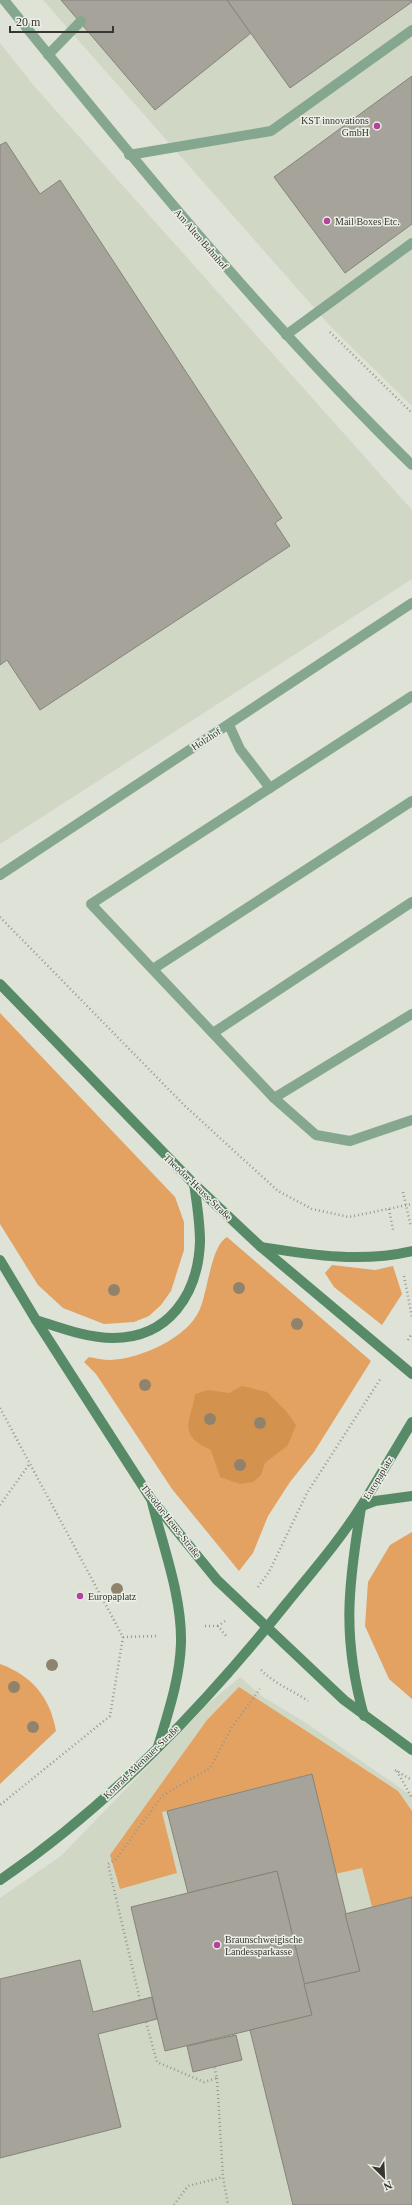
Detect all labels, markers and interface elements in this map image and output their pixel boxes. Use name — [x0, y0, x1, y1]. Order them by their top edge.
scale bar — [10, 8, 113, 34]
text: 20 m — [16, 15, 41, 29]
place label: KST innovations GmbH — [301, 115, 369, 138]
marker: KST innovations GmbH — [372, 121, 382, 131]
street label: Am Alten Bahnhof — [172, 207, 231, 272]
marker: Mail Boxes Etc. — [322, 216, 332, 226]
place label: Mail Boxes Etc. — [335, 216, 400, 227]
street label: Holzhof — [189, 725, 223, 753]
street label: Theodor-Heuss-Straße — [162, 1152, 235, 1223]
street label: Europaplatz — [361, 1454, 395, 1502]
street label: Theodor-Heuss-Straße — [139, 1482, 203, 1560]
marker: Europaplatz — [75, 1591, 85, 1601]
place label: Europaplatz — [88, 1591, 137, 1602]
street label: Konrad-Adenauer-Straße — [101, 1723, 181, 1801]
place label: Braunschweigische Landessparkasse — [225, 1934, 303, 1957]
marker: Braunschweigische Landessparkasse — [212, 1940, 222, 1950]
north arrow — [364, 2157, 404, 2197]
text: N — [382, 2179, 394, 2193]

